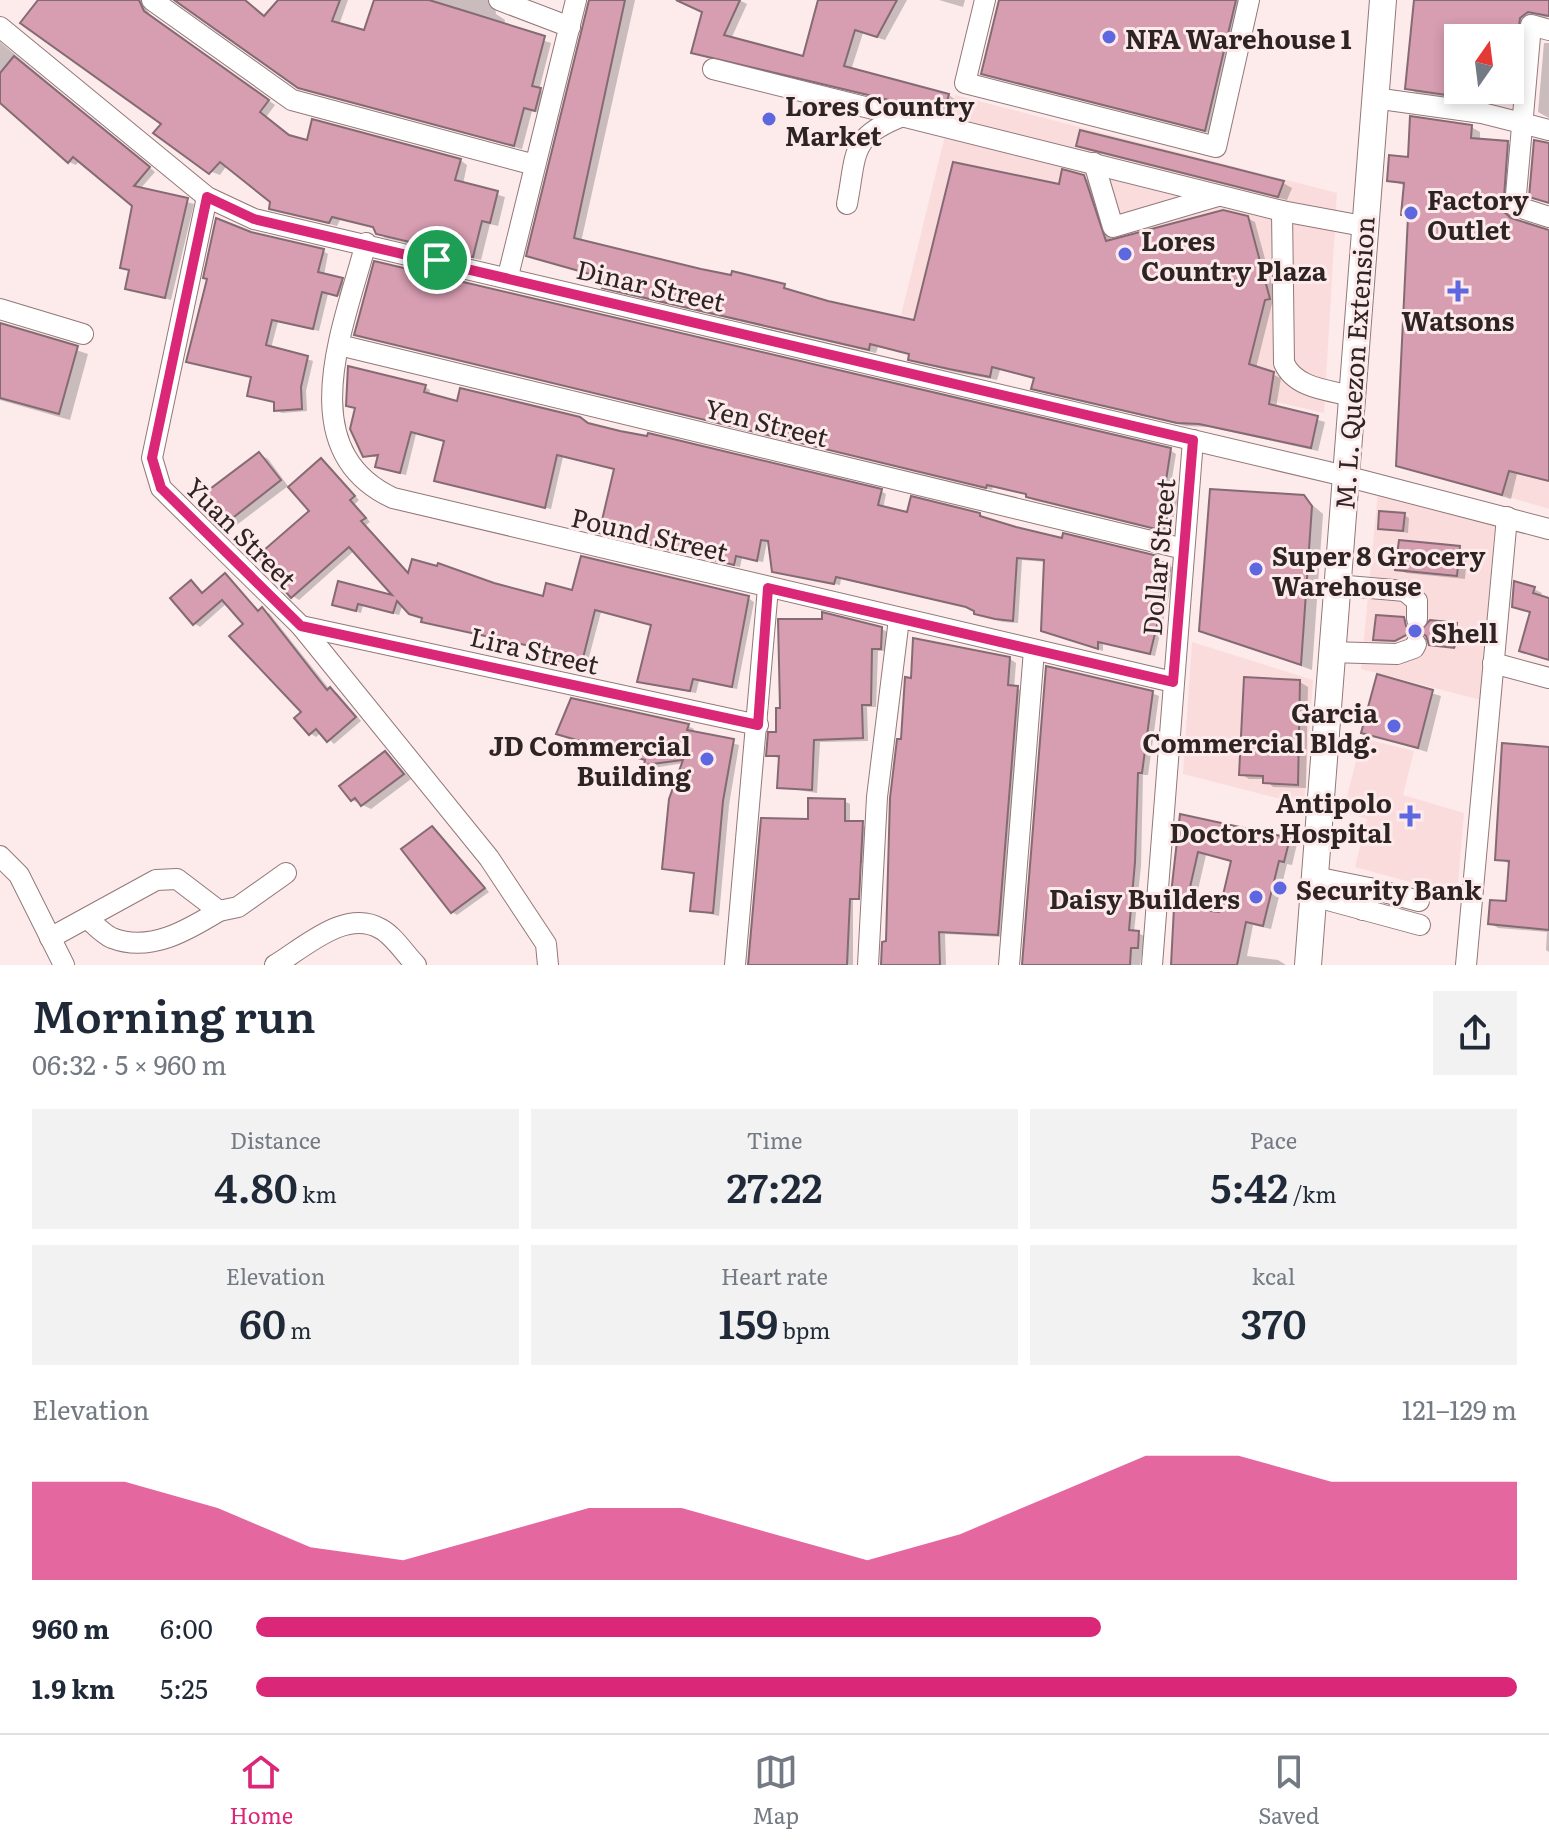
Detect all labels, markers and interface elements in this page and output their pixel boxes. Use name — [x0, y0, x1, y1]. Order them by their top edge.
place label: NFA Warehouse 1 — [1125, 18, 1352, 57]
north arrow — [1444, 24, 1524, 104]
map controls — [1444, 24, 1524, 104]
marker: NFA Warehouse 1 — [1100, 28, 1118, 46]
place label: Lores Country Market — [785, 85, 975, 154]
marker: Lores Country Market — [760, 110, 778, 128]
place label: Factory Outlet — [1427, 179, 1529, 248]
marker: Factory Outlet — [1402, 204, 1420, 222]
street label: M. L. Quezon Extension — [1323, 215, 1383, 511]
place label: Lores Country Plaza — [1141, 220, 1327, 289]
pin — [403, 226, 471, 294]
icon: arrive — [415, 238, 459, 282]
marker: Lores Country Plaza — [1116, 245, 1134, 263]
street label: Dinar Street — [573, 248, 730, 320]
marker: Watsons — [1449, 282, 1467, 300]
place label: Watsons — [1402, 300, 1514, 339]
street label: Yen Street — [701, 387, 833, 455]
street label: Yuan Street — [177, 467, 307, 597]
street label: Dollar Street — [1131, 476, 1183, 637]
street label: Pound Street — [568, 496, 733, 570]
place label: Super 8 Grocery Warehouse — [1272, 535, 1485, 604]
marker: Super 8 Grocery Warehouse — [1247, 560, 1265, 578]
place label: Shell — [1431, 612, 1498, 651]
street label: Lira Street — [467, 615, 604, 683]
marker: Shell — [1406, 622, 1424, 640]
place label: Garcia Commercial Bldg. — [1142, 692, 1378, 761]
marker: Garcia Commercial Bldg. — [1385, 717, 1403, 735]
place label: JD Commercial Building — [489, 725, 691, 794]
marker: JD Commercial Building — [698, 750, 716, 768]
place label: Antipolo Doctors Hospital — [1170, 782, 1392, 851]
marker: Antipolo Doctors Hospital — [1399, 805, 1421, 827]
place label: Security Bank — [1296, 869, 1482, 908]
place label: Daisy Builders — [1049, 878, 1240, 917]
marker: Security Bank — [1271, 879, 1289, 897]
marker: Daisy Builders — [1247, 888, 1265, 906]
text: Morning run — [32, 981, 316, 1047]
button: share — [1433, 991, 1517, 1075]
text: 06:32 · 5 × 960 m — [32, 1044, 227, 1083]
text: Distance — [230, 1123, 321, 1156]
text: Time — [747, 1123, 802, 1156]
text: Pace — [1250, 1123, 1297, 1156]
text: 4.80 — [214, 1156, 298, 1215]
text: 27:22 — [727, 1156, 822, 1215]
text: 5:42 — [1210, 1156, 1288, 1215]
text: km — [298, 1177, 337, 1210]
text: /km — [1288, 1177, 1337, 1210]
text: Elevation — [226, 1259, 325, 1292]
text: Heart rate — [721, 1259, 828, 1292]
text: kcal — [1252, 1259, 1295, 1292]
text: 60 — [239, 1292, 286, 1351]
text: 159 — [719, 1292, 778, 1351]
text: 370 — [1240, 1292, 1307, 1351]
text: m — [286, 1313, 312, 1346]
text: bpm — [778, 1313, 830, 1346]
text: Elevation — [32, 1389, 150, 1428]
text: 121–129 m — [1402, 1389, 1517, 1428]
text: 960 m — [32, 1608, 109, 1647]
text: 6:00 — [160, 1608, 213, 1647]
text: 1.9 km — [32, 1668, 115, 1707]
text: 5:25 — [160, 1668, 208, 1707]
tab: Home — [230, 1750, 293, 1831]
tab: Map — [752, 1750, 799, 1831]
tab: Saved — [1258, 1750, 1319, 1831]

